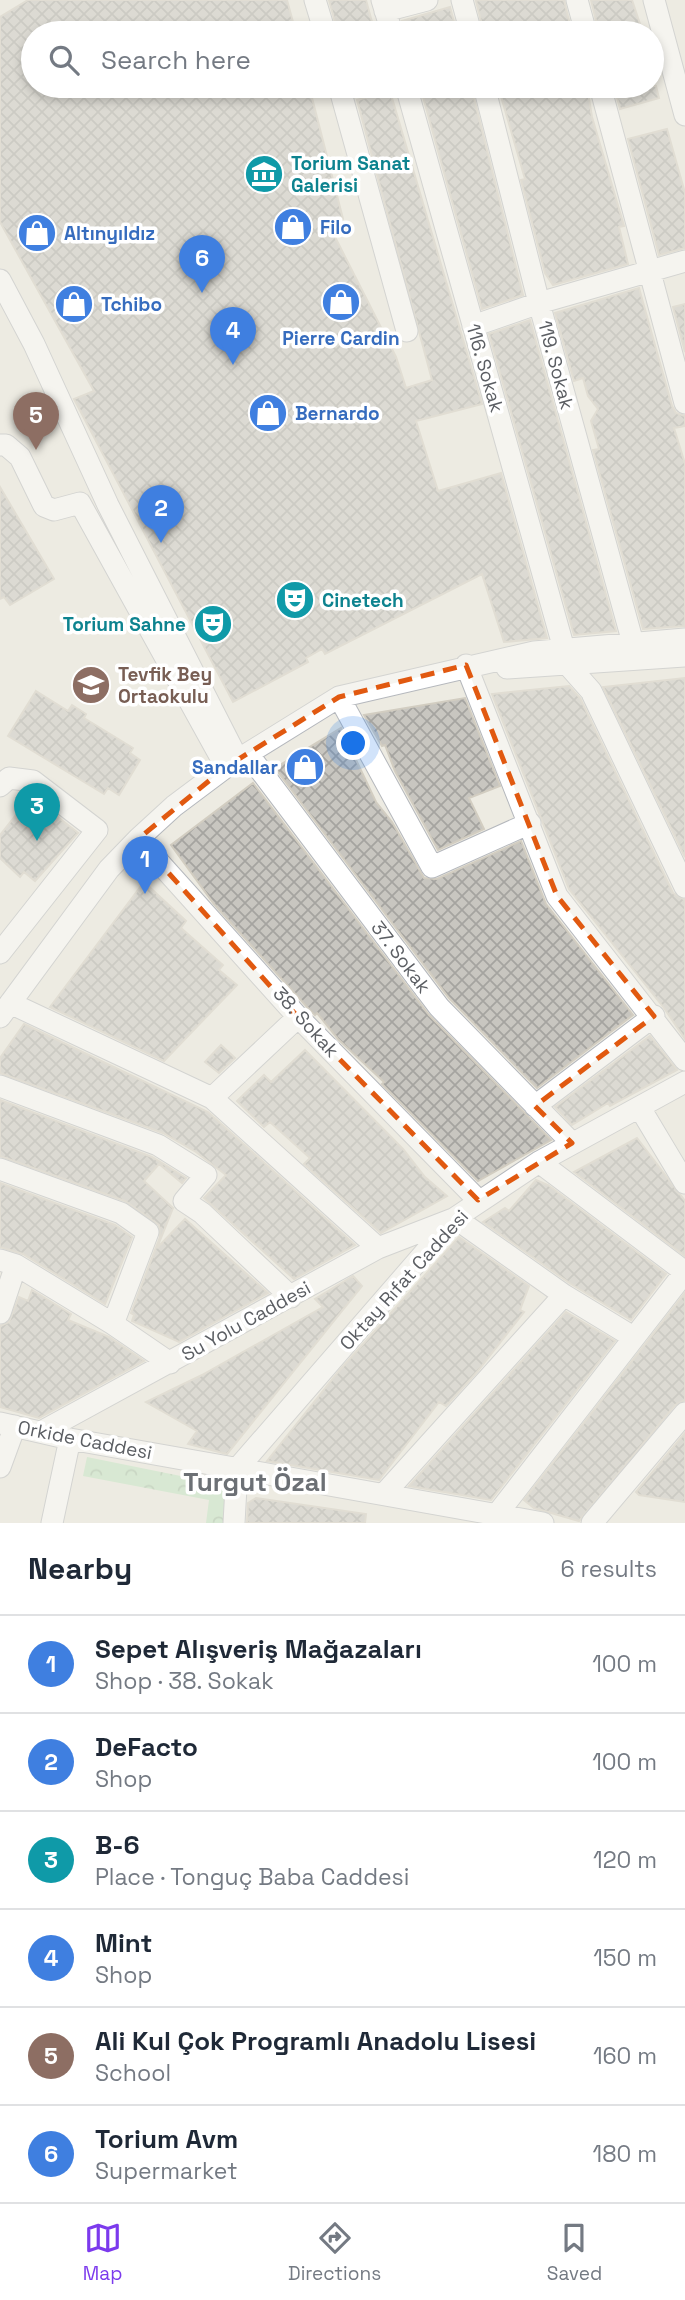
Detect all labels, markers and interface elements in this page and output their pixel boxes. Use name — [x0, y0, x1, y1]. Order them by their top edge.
search box — [21, 21, 664, 98]
icon: search — [45, 41, 83, 79]
text: Search here — [101, 43, 251, 77]
place label: Torium Sanat Galerisi — [291, 151, 411, 198]
museum icon: Torium Sanat Galerisi — [243, 153, 285, 195]
shop icon: Filo — [272, 206, 314, 248]
shop icon: Altınyıldız — [16, 212, 58, 254]
place label: Filo — [320, 215, 352, 240]
place label: Altınyıldız — [64, 221, 155, 246]
pin: 6 — [179, 235, 225, 293]
shop icon: Pierre Cardin — [320, 281, 362, 323]
shop icon: Tchibo — [53, 283, 95, 325]
place label: Tchibo — [101, 292, 162, 317]
pin: 4 — [210, 307, 256, 365]
street label: 119. Sokak — [532, 318, 580, 412]
street label: 116. Sokak — [460, 321, 510, 415]
place label: Pierre Cardin — [282, 326, 400, 351]
pin: 5 — [13, 392, 59, 450]
shop icon: Bernardo — [247, 392, 289, 434]
place label: Bernardo — [295, 401, 380, 426]
pin: 2 — [138, 485, 184, 543]
theatre icon: Cinetech — [274, 579, 316, 621]
place label: Cinetech — [322, 588, 404, 613]
theatre icon: Torium Sahne — [192, 603, 234, 645]
place label: Torium Sahne — [63, 612, 186, 637]
place label: Tevfik Bey Ortaokulu — [118, 662, 212, 709]
school or university icon: Tevfik Bey Ortaokulu — [70, 664, 112, 706]
your location — [336, 726, 370, 760]
shop icon: Sandallar — [284, 746, 326, 788]
place label: Sandallar — [192, 755, 278, 780]
pin: 3 — [14, 783, 60, 841]
pin: 1 — [122, 836, 168, 894]
street label: 37. Sokak — [366, 916, 436, 998]
street label: 38. Sokak — [268, 981, 344, 1063]
street label: Oktay Rıfat Caddesi — [334, 1204, 474, 1356]
street label: Su Yolu Caddesi — [177, 1275, 315, 1367]
street label: Orkide Caddesi — [16, 1415, 154, 1465]
district label: Turgut Özal — [183, 1465, 327, 1499]
text: Nearby — [28, 1549, 132, 1588]
text: 6 results — [561, 1554, 657, 1584]
text: Sepet Alışveriş Mağazaları — [95, 1632, 422, 1666]
text: 1 — [46, 1649, 56, 1679]
text: 100 m — [592, 1649, 657, 1679]
text: Shop · 38. Sokak — [95, 1666, 274, 1696]
text: DeFacto — [95, 1730, 198, 1764]
text: 2 — [44, 1747, 58, 1777]
text: 100 m — [592, 1747, 657, 1777]
text: Shop — [95, 1764, 152, 1794]
text: B-6 — [95, 1828, 140, 1862]
text: 3 — [44, 1845, 58, 1875]
text: 120 m — [593, 1845, 657, 1875]
text: Place · Tonguç Baba Caddesi — [95, 1862, 409, 1892]
text: Mint — [95, 1926, 152, 1960]
text: 4 — [44, 1943, 58, 1973]
text: 150 m — [593, 1943, 657, 1973]
text: Shop — [95, 1960, 152, 1990]
text: Ali Kul Çok Programlı Anadolu Lisesi — [95, 2024, 536, 2058]
text: 5 — [44, 2041, 58, 2071]
text: 160 m — [593, 2041, 657, 2071]
text: School — [95, 2058, 171, 2088]
text: Torium Avm — [95, 2122, 238, 2156]
text: 6 — [44, 2139, 58, 2169]
text: 180 m — [593, 2139, 657, 2169]
text: Supermarket — [95, 2156, 237, 2186]
tab: Map — [83, 2219, 122, 2286]
tab: Directions — [288, 2219, 381, 2286]
tab: Saved — [547, 2219, 602, 2286]

